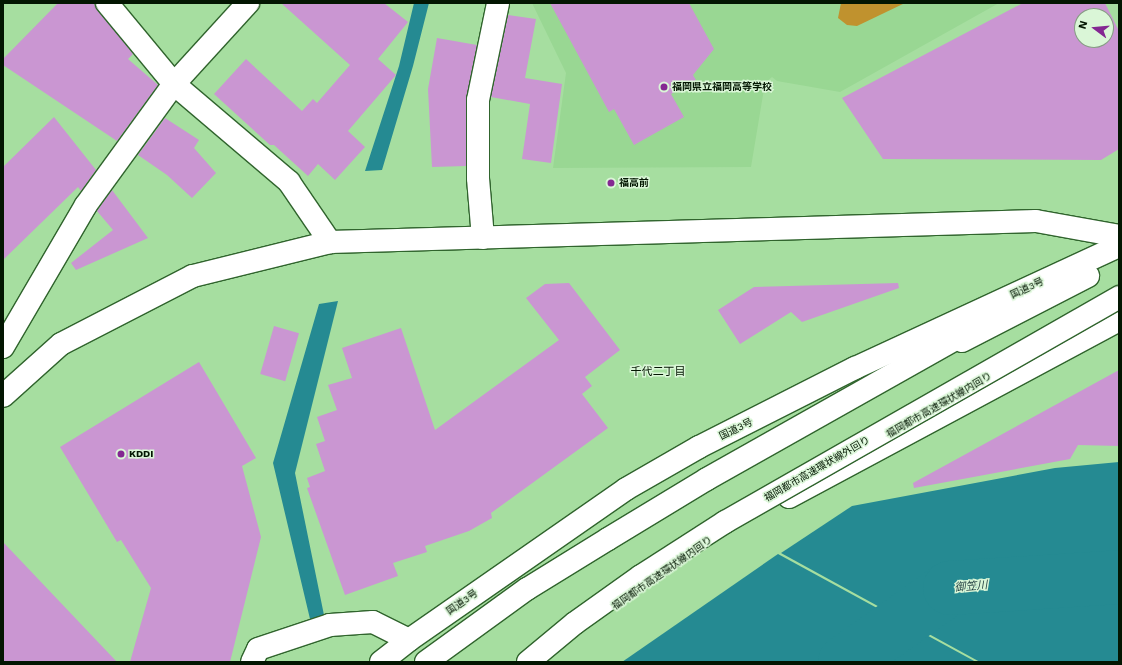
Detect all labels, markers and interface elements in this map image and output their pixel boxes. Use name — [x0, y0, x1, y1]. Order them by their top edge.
north arrow — [1074, 8, 1114, 48]
text: N — [1076, 19, 1090, 31]
place label: 福岡県立福岡高等学校 — [672, 81, 772, 93]
marker: 福岡県立福岡高等学校 — [659, 82, 669, 92]
place label: 福高前 — [619, 177, 649, 189]
marker: 福高前 — [606, 178, 616, 188]
street label: 国道3号 — [1008, 275, 1046, 301]
district label: 千代二丁目 — [631, 365, 685, 379]
street label: 福岡都市高速環状線内回り — [884, 370, 994, 440]
street label: 国道3号 — [717, 416, 755, 442]
street label: 福岡都市高速環状線外回り — [762, 434, 872, 504]
place label: KDDI — [129, 448, 153, 460]
marker: KDDI — [116, 449, 126, 459]
street label: 福岡都市高速環状線内回り — [609, 534, 715, 612]
water label: 御笠川 — [954, 579, 988, 595]
street label: 国道3号 — [444, 587, 480, 617]

